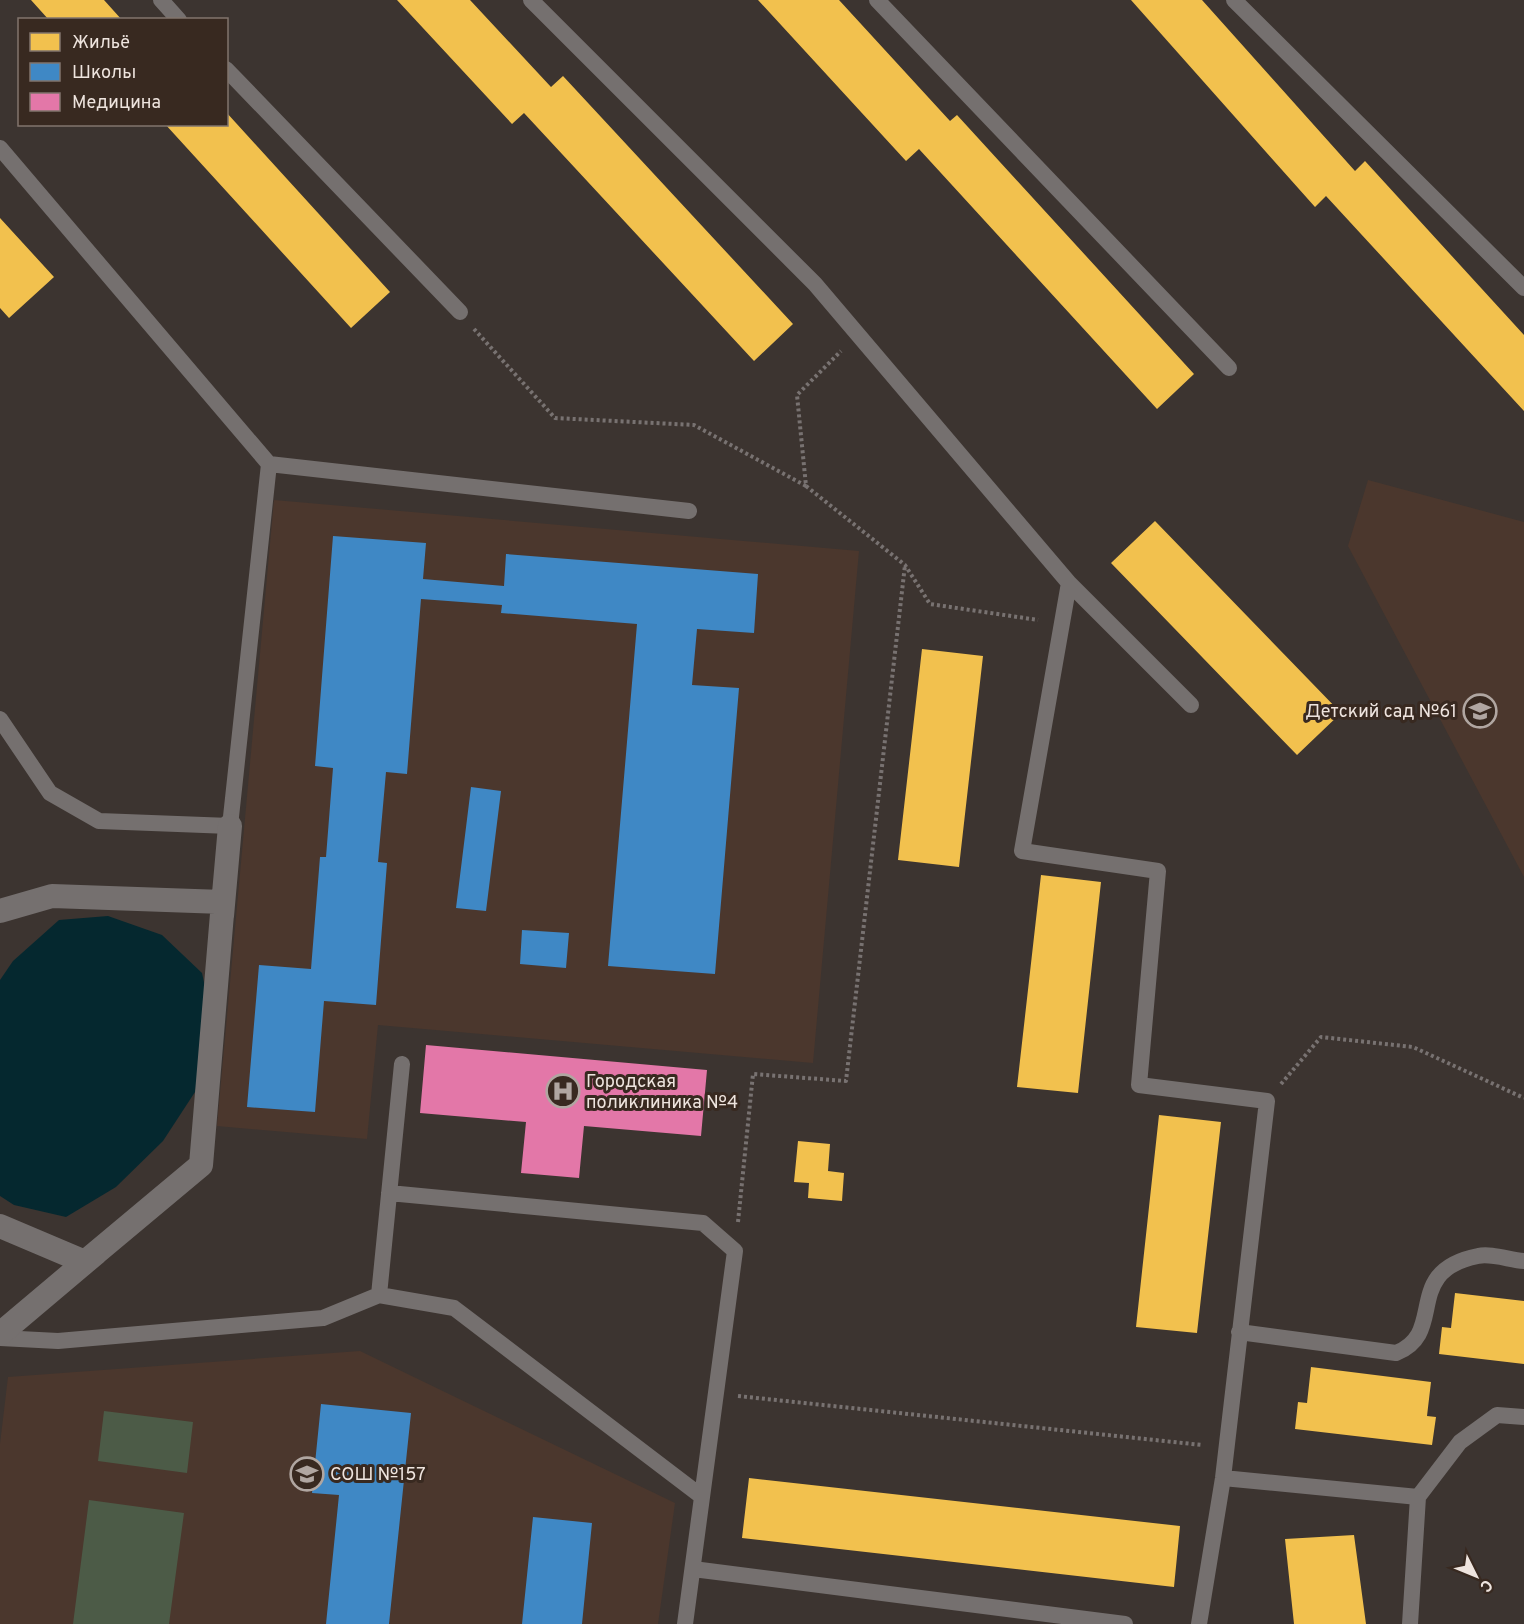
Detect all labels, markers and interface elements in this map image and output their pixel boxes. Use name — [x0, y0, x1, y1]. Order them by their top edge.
legend — [18, 18, 228, 126]
text: Жильё — [72, 32, 130, 55]
text: Школы — [72, 62, 136, 85]
text: Медицина — [72, 92, 161, 115]
school or university icon: Детский сад №61 — [1462, 693, 1498, 729]
place label: Детский сад №61 — [1305, 701, 1457, 724]
place label: Городская поликлиника №4 — [586, 1071, 738, 1115]
hospital icon: Городская поликлиника №4 — [545, 1073, 581, 1109]
school or university icon: СОШ №157 — [289, 1456, 325, 1492]
place label: СОШ №157 — [330, 1464, 426, 1487]
north arrow — [1446, 1546, 1506, 1606]
text: С — [1475, 1574, 1496, 1595]

